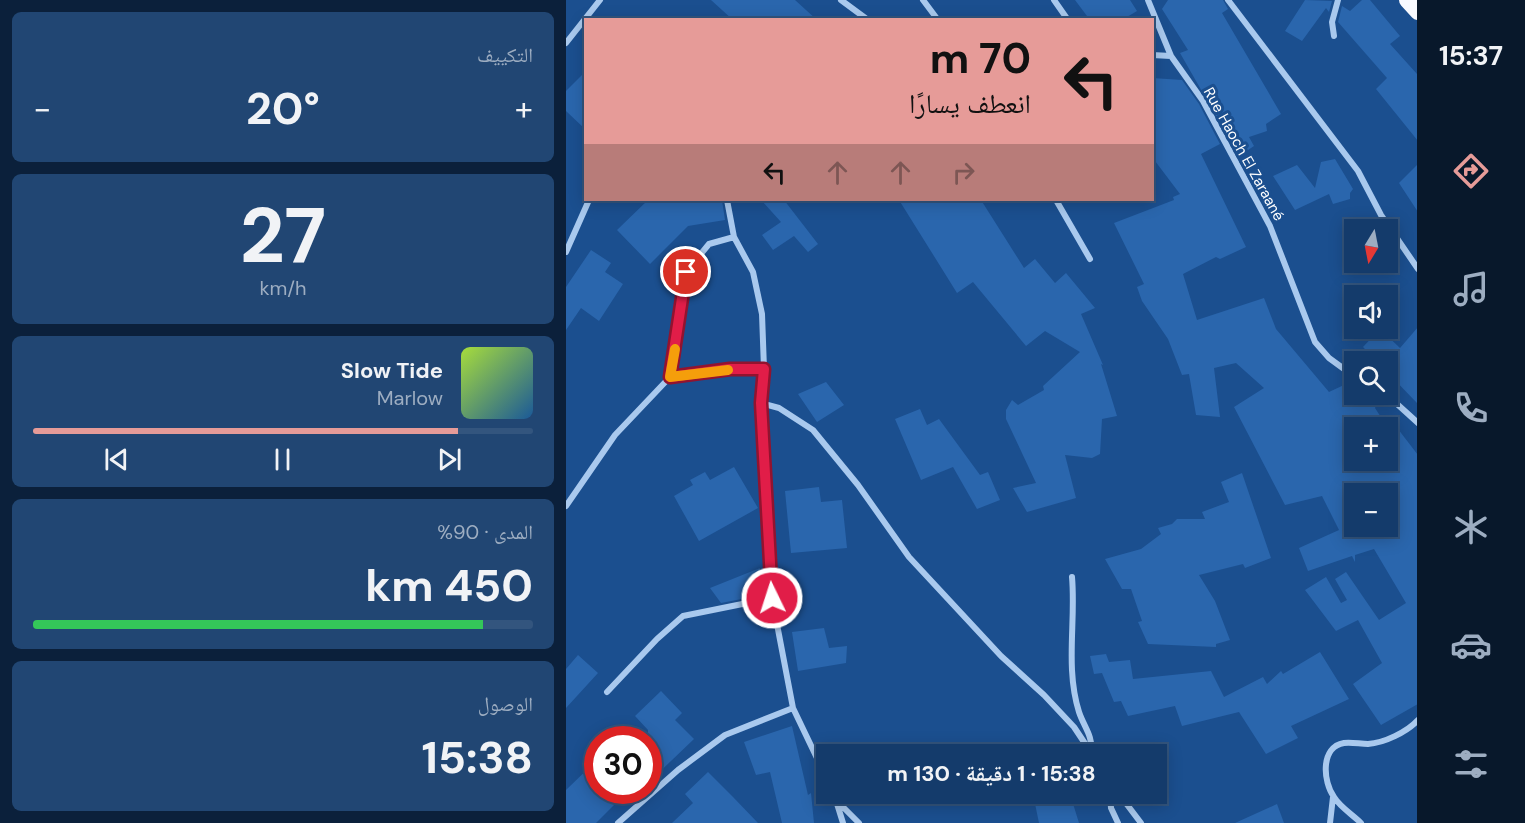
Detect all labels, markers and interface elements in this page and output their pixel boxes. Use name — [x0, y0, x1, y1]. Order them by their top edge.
text: 70 m — [930, 31, 1031, 86]
text: 15:37 — [1439, 38, 1503, 73]
text: التكييف — [477, 42, 533, 68]
icon: left — [1052, 42, 1130, 120]
text: 20° — [246, 79, 320, 138]
street label: Rue Haoch El Zaraané — [1199, 84, 1289, 224]
text: انعطف يسارًا — [909, 86, 1031, 121]
text: − — [33, 87, 51, 130]
text: + — [515, 87, 533, 130]
icon: directions — [1450, 150, 1492, 192]
icon: left — [758, 156, 791, 189]
icon: ahead — [821, 156, 854, 189]
icon: ahead — [884, 156, 917, 189]
icon: right — [947, 156, 980, 189]
text: 27 — [240, 185, 326, 286]
north arrow — [1344, 219, 1398, 273]
map controls — [1344, 219, 1398, 537]
pin — [660, 246, 711, 297]
icon: arrive — [669, 255, 702, 288]
icon: music — [1450, 268, 1492, 310]
text: km/h — [259, 275, 307, 301]
button: sound — [1344, 285, 1398, 339]
button: search — [1344, 351, 1398, 405]
text: Slow Tide — [341, 356, 443, 385]
text: Marlow — [377, 385, 443, 411]
icon: phone — [1450, 387, 1492, 429]
button: + — [1344, 417, 1398, 471]
icon: previous — [100, 443, 133, 476]
icon: pause — [266, 443, 299, 476]
icon: next — [433, 443, 466, 476]
button: − — [1344, 483, 1398, 537]
icon: climate — [1450, 506, 1492, 548]
text: المدى · 90% — [437, 519, 533, 545]
text: 450 km — [365, 556, 533, 615]
position arrow — [740, 566, 804, 630]
icon: car — [1450, 624, 1492, 666]
text: الوصول — [478, 691, 533, 717]
speed limit sign: 30 — [584, 726, 662, 804]
text: 15:38 — [422, 728, 533, 787]
icon: filters — [1450, 743, 1492, 785]
text: 15:38 · 1 دقيقة · 130 m — [887, 759, 1096, 788]

